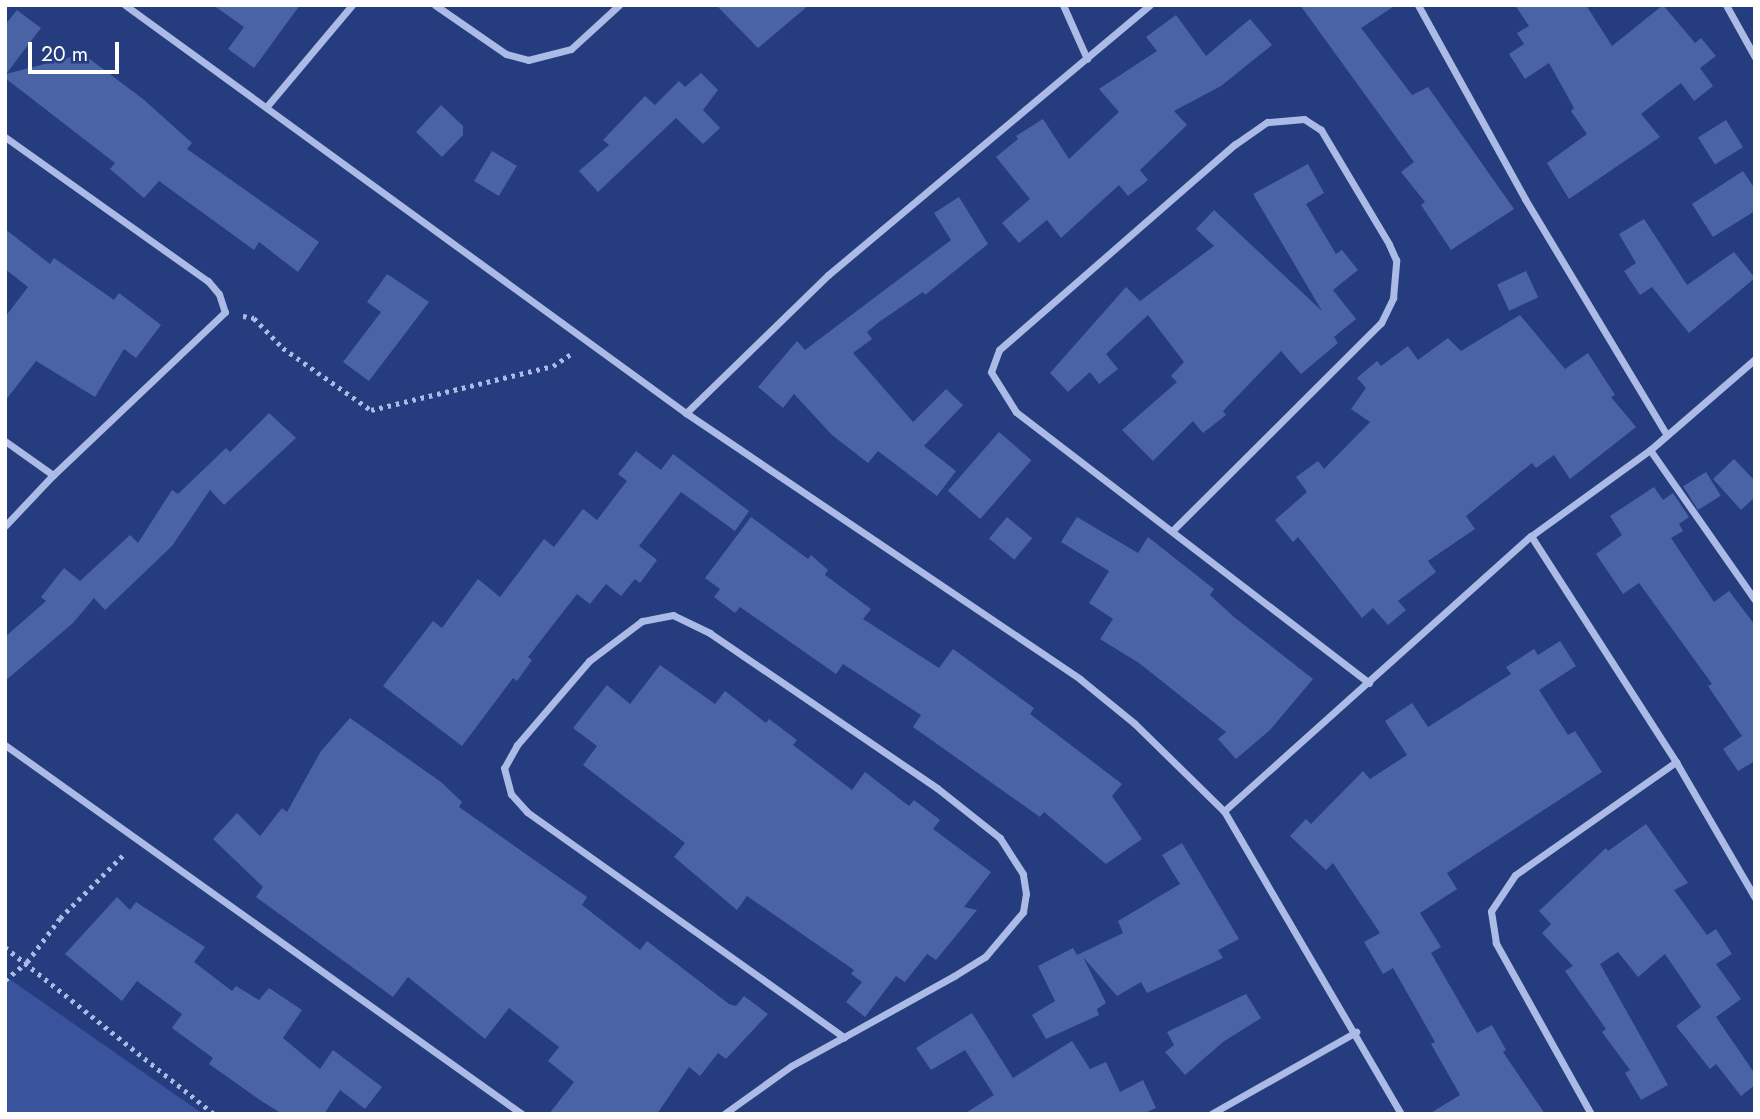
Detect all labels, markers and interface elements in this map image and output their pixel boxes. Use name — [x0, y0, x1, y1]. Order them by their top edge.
scale bar — [32, 28, 122, 72]
text: 20 m — [41, 39, 88, 69]

